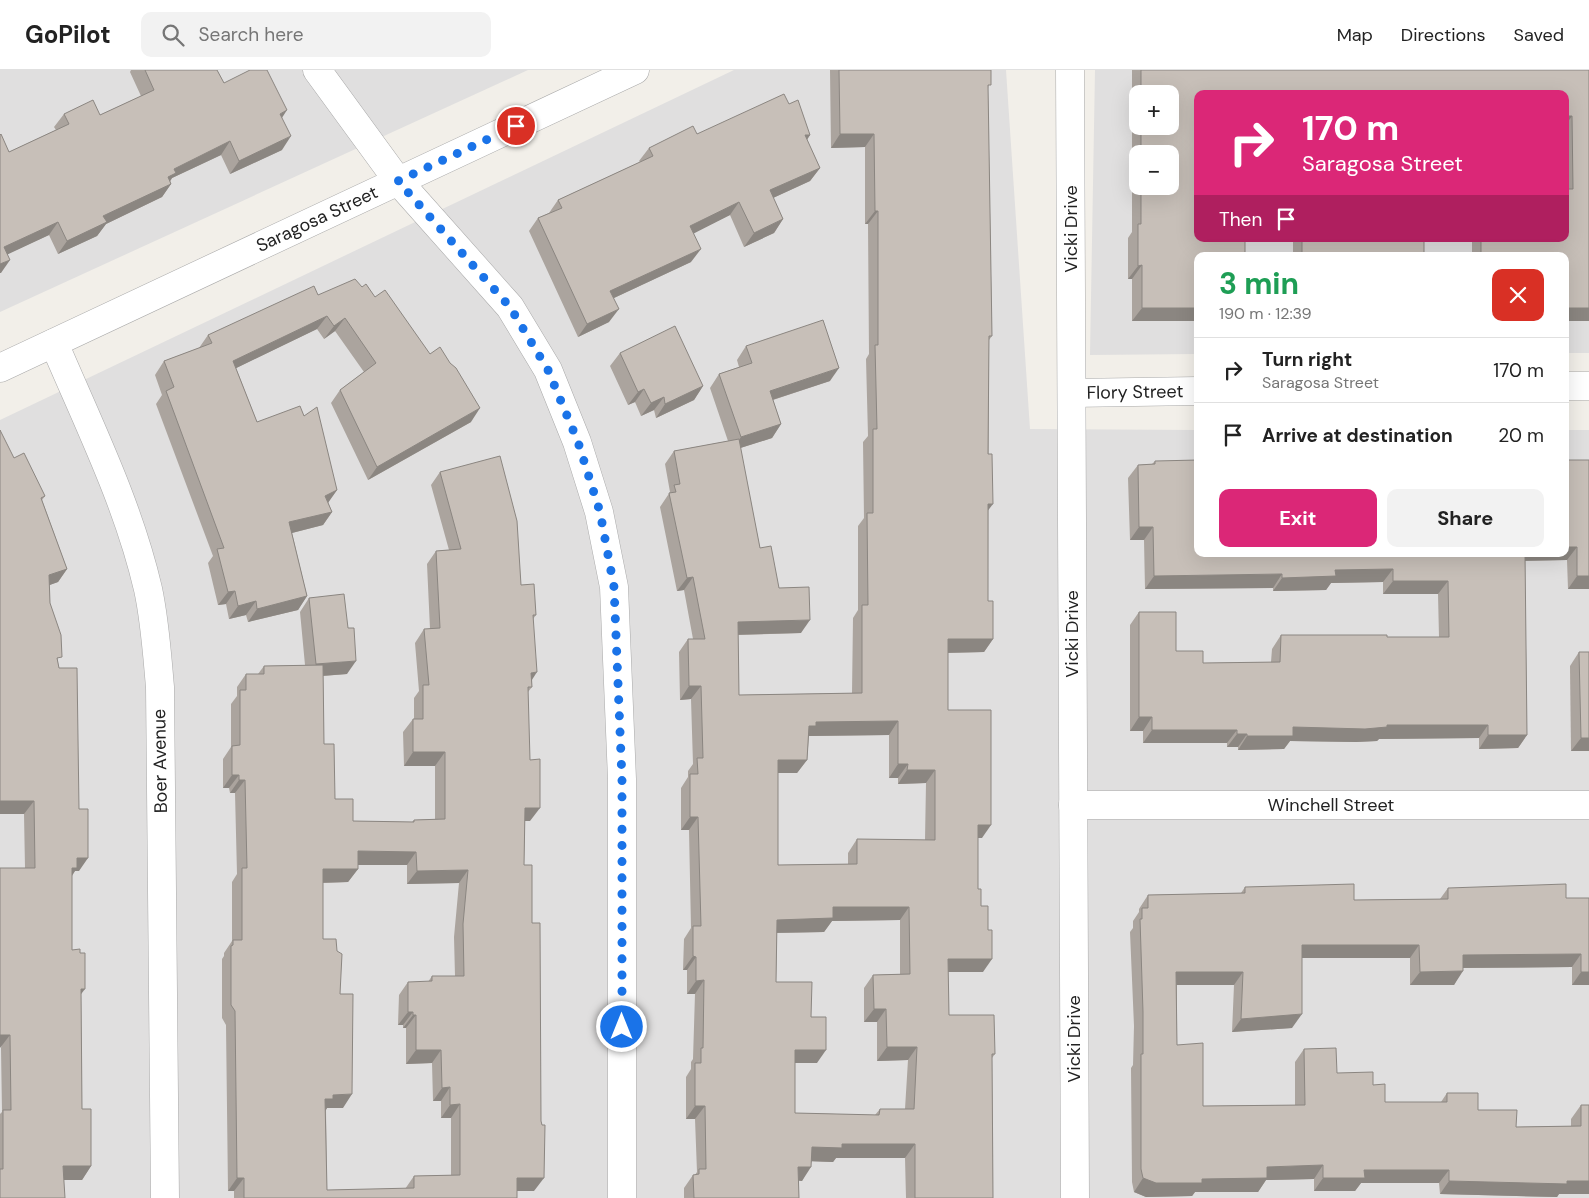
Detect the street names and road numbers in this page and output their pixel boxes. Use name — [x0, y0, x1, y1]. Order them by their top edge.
street label: Saragosa Street — [252, 180, 382, 258]
street label: Vicki Drive — [1059, 185, 1083, 273]
street label: Flory Street — [1086, 379, 1184, 405]
street label: Vicki Drive — [1060, 590, 1084, 678]
street label: Boer Avenue — [147, 709, 173, 813]
street label: Winchell Street — [1268, 793, 1394, 817]
street label: Vicki Drive — [1062, 995, 1086, 1083]

